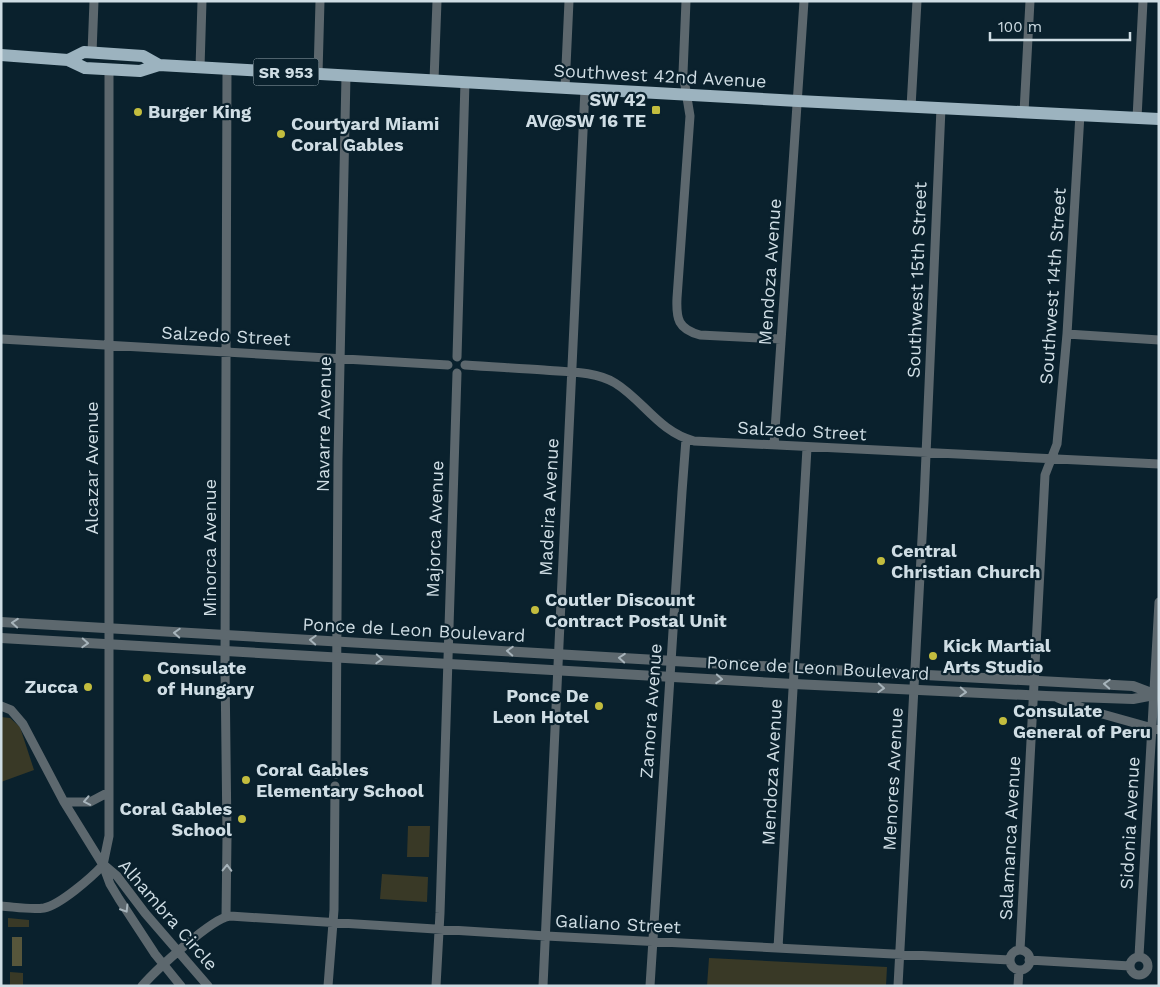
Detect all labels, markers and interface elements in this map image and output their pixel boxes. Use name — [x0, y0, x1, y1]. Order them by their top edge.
scale bar — [990, 10, 1130, 42]
text: 100 m — [998, 18, 1042, 36]
road number: SR 953 — [254, 58, 318, 86]
street label: Southwest 42nd Avenue — [553, 59, 767, 92]
place label: SW 42 AV@SW 16 TE — [526, 89, 646, 131]
place label: Burger King — [148, 101, 252, 122]
marker: SW 42 AV@SW 16 TE — [650, 104, 662, 116]
marker: Burger King — [132, 106, 144, 118]
place label: Courtyard Miami Coral Gables — [291, 113, 439, 155]
marker: Courtyard Miami Coral Gables — [275, 128, 287, 140]
street label: Southwest 15th Street — [903, 181, 930, 379]
street label: Southwest 14th Street — [1035, 187, 1070, 385]
street label: Mendoza Avenue — [754, 198, 785, 346]
street label: Salzedo Street — [161, 322, 292, 349]
street label: Navarre Avenue — [312, 356, 335, 492]
street label: Alcazar Avenue — [81, 401, 102, 535]
street label: Salzedo Street — [737, 417, 868, 444]
street label: Madeira Avenue — [534, 438, 563, 576]
street label: Majorca Avenue — [422, 460, 447, 598]
street label: Minorca Avenue — [199, 479, 220, 617]
place label: Central Christian Church — [891, 540, 1040, 582]
marker: Central Christian Church — [875, 555, 887, 567]
place label: Coutler Discount Contract Postal Unit — [545, 589, 727, 631]
marker: Coutler Discount Contract Postal Unit — [529, 604, 541, 616]
street label: Ponce de Leon Boulevard — [302, 613, 526, 646]
one-way arrow — [11, 617, 19, 628]
one-way arrow — [173, 627, 181, 638]
one-way arrow — [309, 635, 317, 646]
place label: Kick Martial Arts Studio — [943, 635, 1051, 677]
one-way arrow — [81, 638, 89, 649]
street label: Zamora Avenue — [635, 643, 666, 779]
one-way arrow — [506, 646, 514, 657]
marker: Kick Martial Arts Studio — [927, 650, 939, 662]
street label: Ponce de Leon Boulevard — [706, 651, 930, 684]
one-way arrow — [618, 653, 626, 664]
one-way arrow — [376, 654, 384, 665]
place label: Consulate of Hungary — [157, 657, 255, 699]
marker: Consulate of Hungary — [141, 672, 153, 684]
one-way arrow — [715, 674, 723, 685]
place label: Zucca — [25, 676, 79, 697]
one-way arrow — [1102, 679, 1110, 690]
marker: Zucca — [82, 681, 94, 693]
one-way arrow — [877, 683, 885, 694]
place label: Ponce De Leon Hotel — [493, 685, 589, 727]
one-way arrow — [959, 687, 967, 698]
street label: Mendoza Avenue — [757, 698, 786, 846]
marker: Ponce De Leon Hotel — [593, 700, 605, 712]
place label: Consulate General of Peru — [1013, 700, 1151, 742]
street label: Menores Avenue — [878, 707, 907, 851]
marker: Consulate General of Peru — [997, 715, 1009, 727]
street label: Salamanca Avenue — [995, 755, 1024, 921]
street label: Sidonia Avenue — [1116, 756, 1143, 890]
place label: Coral Gables Elementary School — [256, 759, 424, 801]
marker: Coral Gables Elementary School — [240, 774, 252, 786]
one-way arrow — [83, 796, 92, 806]
place label: Coral Gables School — [119, 798, 232, 840]
marker: Coral Gables School — [236, 813, 248, 825]
street label: Alhambra Circle — [114, 855, 222, 975]
one-way arrow — [222, 864, 232, 872]
one-way arrow — [118, 903, 128, 912]
street label: Galiano Street — [555, 910, 682, 937]

